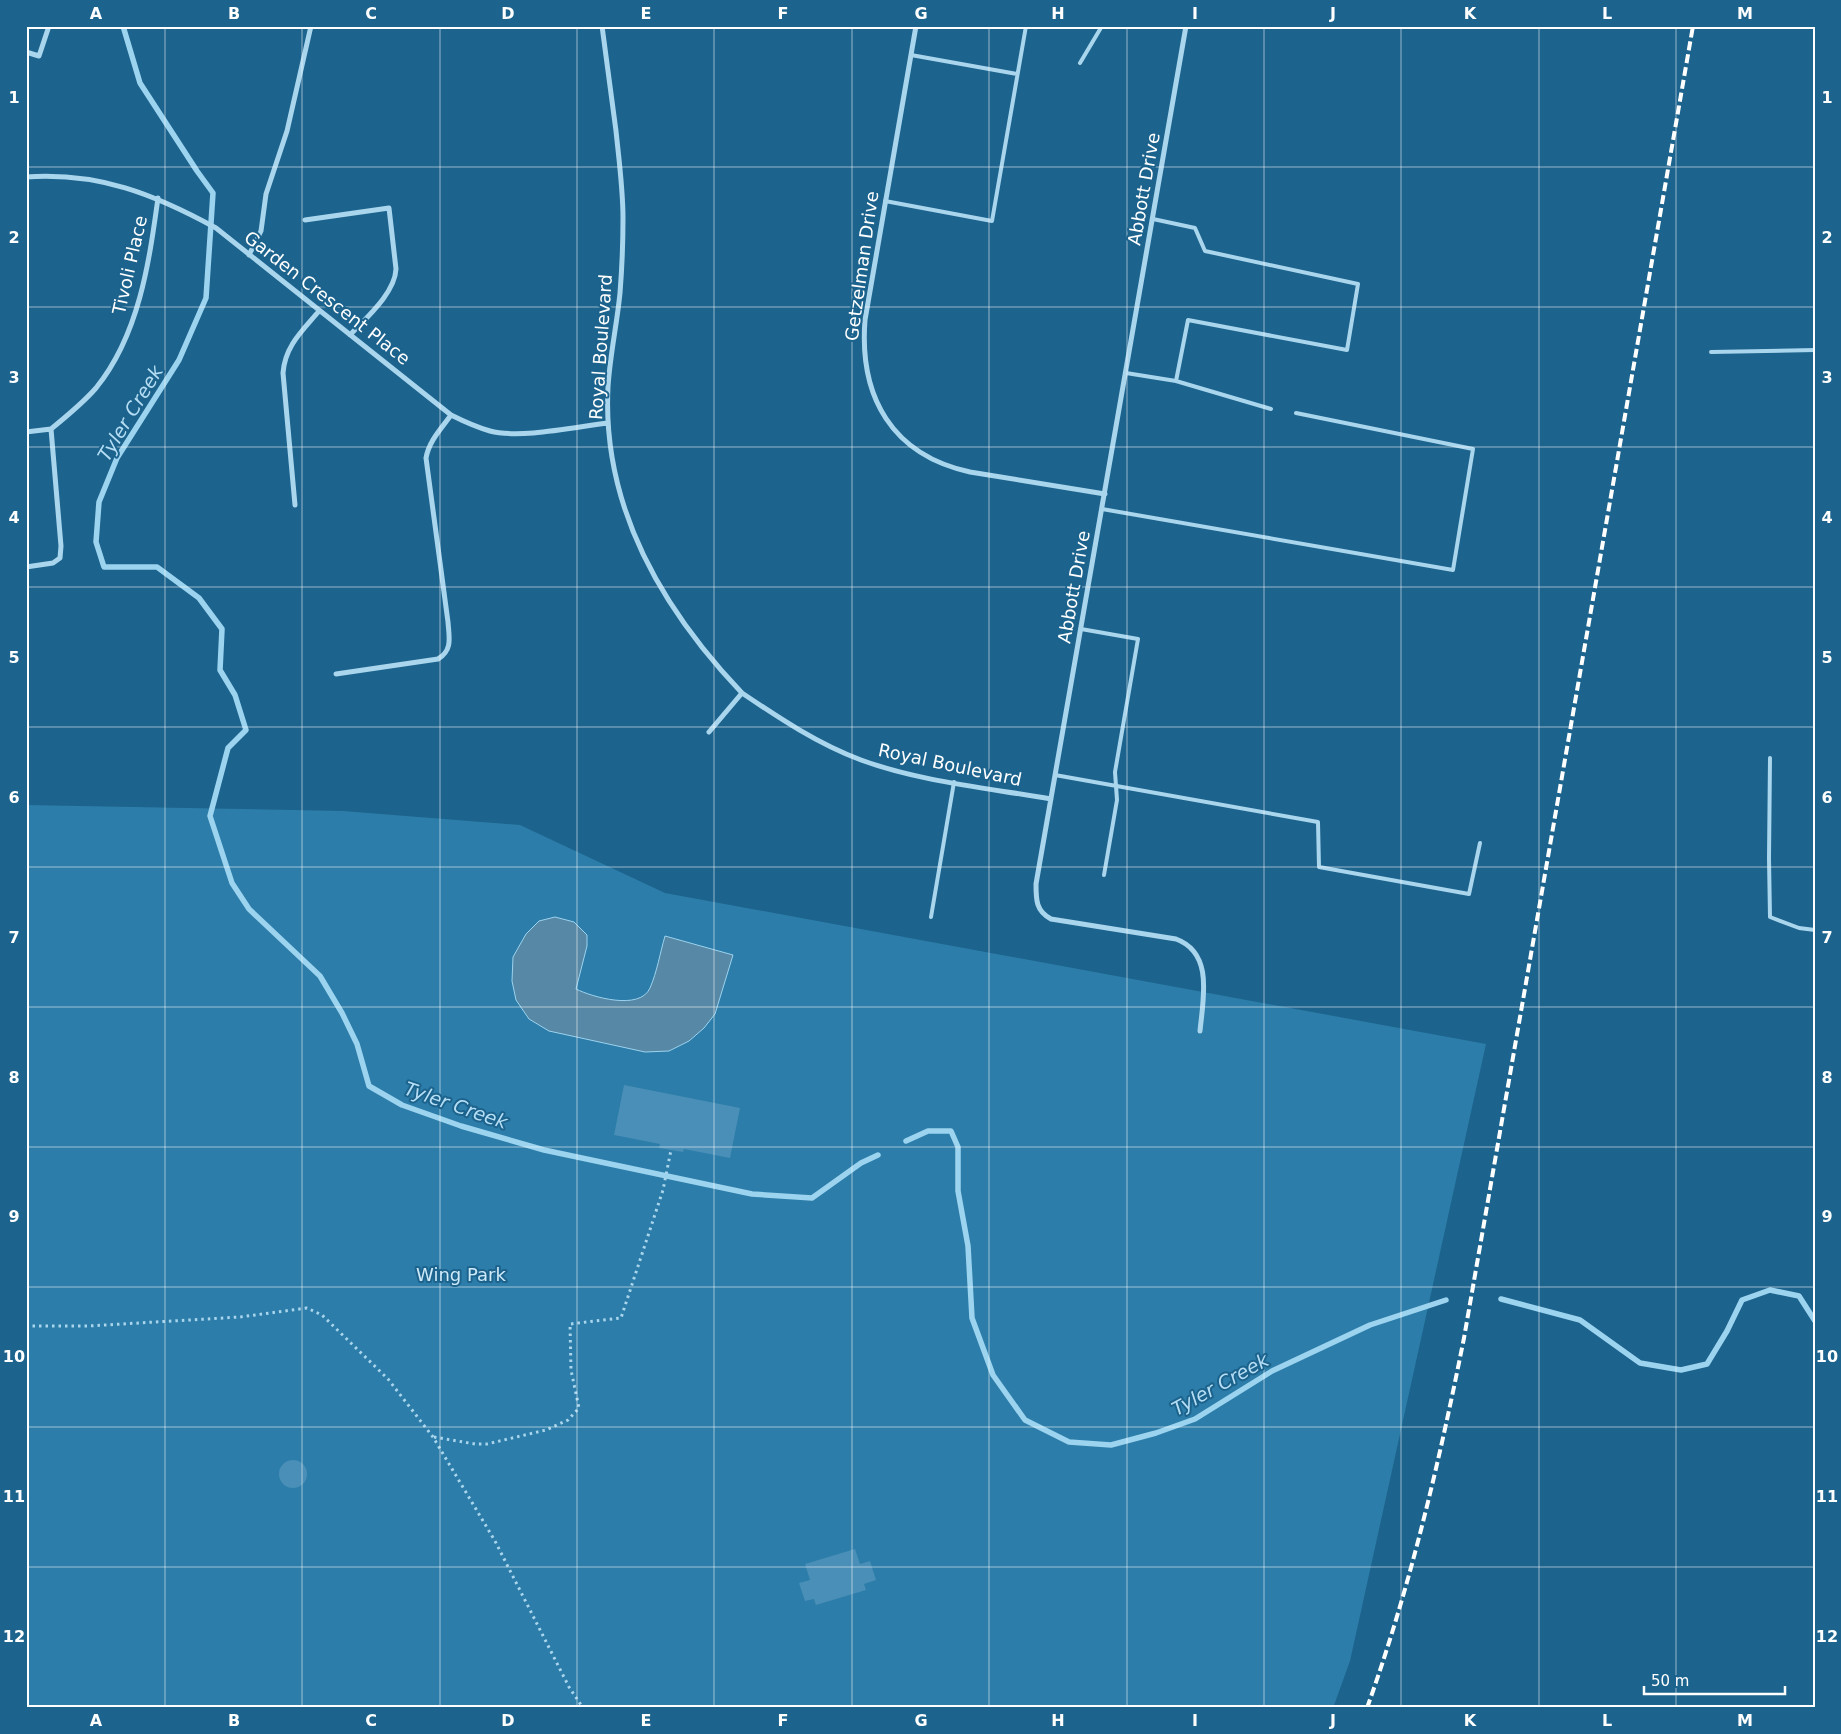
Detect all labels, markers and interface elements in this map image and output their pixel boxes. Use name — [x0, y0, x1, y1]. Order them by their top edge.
text: A — [90, 4, 103, 23]
text: B — [228, 4, 240, 23]
text: C — [365, 4, 377, 23]
text: D — [501, 4, 515, 23]
text: E — [641, 4, 651, 23]
text: F — [778, 4, 788, 23]
text: G — [914, 4, 928, 23]
text: H — [1051, 4, 1065, 23]
text: I — [1192, 4, 1198, 23]
text: J — [1329, 4, 1336, 23]
text: K — [1464, 4, 1477, 23]
text: L — [1602, 4, 1612, 23]
text: M — [1737, 4, 1753, 23]
text: 1 — [8, 88, 20, 107]
text: 1 — [1821, 88, 1833, 107]
street label: Abbott Drive — [1123, 131, 1164, 247]
street label: Getzelman Drive — [841, 190, 882, 342]
street label: Tivoli Place — [108, 213, 151, 317]
street label: Garden Crescent Place — [240, 226, 414, 369]
text: 2 — [8, 228, 20, 247]
text: 2 — [1821, 228, 1833, 247]
street label: Royal Boulevard — [585, 273, 616, 421]
water label: Tyler Creek — [93, 360, 168, 465]
text: 3 — [8, 368, 20, 387]
text: 3 — [1821, 368, 1833, 387]
text: 4 — [8, 508, 20, 527]
text: 4 — [1821, 508, 1833, 527]
street label: Abbott Drive — [1053, 529, 1094, 645]
text: 5 — [8, 648, 20, 667]
text: 5 — [1821, 648, 1833, 667]
street label: Royal Boulevard — [876, 739, 1024, 790]
text: 6 — [8, 788, 20, 807]
text: 6 — [1821, 788, 1833, 807]
text: 7 — [8, 928, 20, 947]
text: 7 — [1821, 928, 1833, 947]
text: 8 — [8, 1068, 20, 1087]
text: 8 — [1821, 1068, 1833, 1087]
water label: Tyler Creek — [402, 1077, 511, 1133]
text: 9 — [8, 1207, 20, 1226]
text: 9 — [1821, 1207, 1833, 1226]
park label: Wing Park — [416, 1264, 507, 1285]
text: 10 — [3, 1347, 25, 1366]
text: 10 — [1816, 1347, 1838, 1366]
water label: Tyler Creek — [1168, 1348, 1273, 1420]
text: 11 — [3, 1487, 25, 1506]
text: 11 — [1816, 1487, 1838, 1506]
text: 12 — [3, 1627, 25, 1646]
text: 12 — [1816, 1627, 1838, 1646]
scale bar — [1644, 1664, 1785, 1696]
text: 50 m — [1651, 1672, 1689, 1690]
text: A — [90, 1711, 103, 1730]
text: B — [228, 1711, 240, 1730]
text: C — [365, 1711, 377, 1730]
text: D — [501, 1711, 515, 1730]
text: E — [641, 1711, 651, 1730]
text: F — [778, 1711, 788, 1730]
text: G — [914, 1711, 928, 1730]
text: H — [1051, 1711, 1065, 1730]
text: I — [1192, 1711, 1198, 1730]
text: J — [1329, 1711, 1336, 1730]
text: K — [1464, 1711, 1477, 1730]
text: L — [1602, 1711, 1612, 1730]
text: M — [1737, 1711, 1753, 1730]

